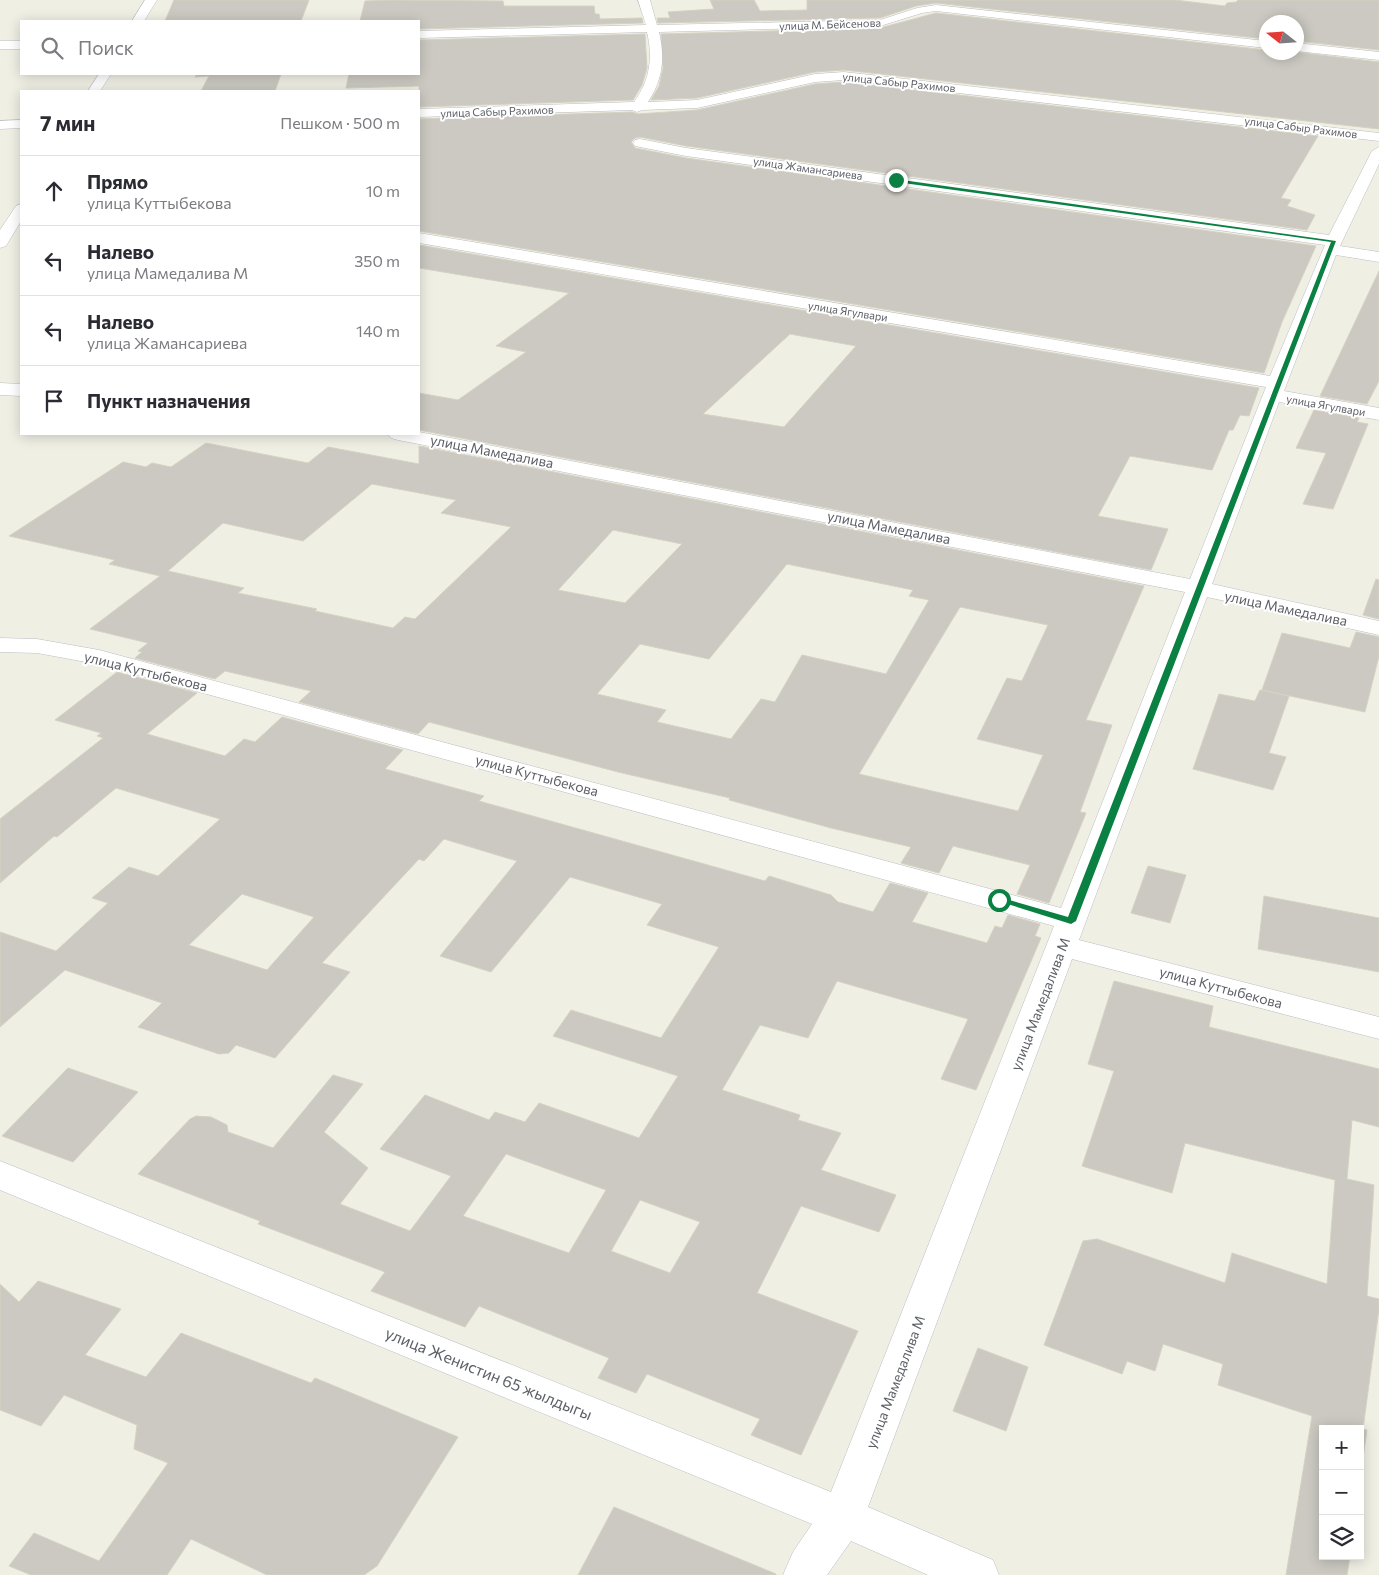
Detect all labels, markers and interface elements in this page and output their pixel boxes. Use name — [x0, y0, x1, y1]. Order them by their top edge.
north arrow — [1259, 15, 1304, 60]
street label: улица М. Бейсенова — [779, 16, 881, 32]
search box — [20, 20, 420, 75]
icon: search — [38, 34, 66, 62]
text: Поиск — [78, 36, 134, 59]
street label: улица Сабыр Рахимов — [842, 70, 956, 94]
street label: улица Сабыр Рахимов — [440, 103, 554, 119]
text: 7 мин — [40, 110, 96, 135]
text: Пешком · 500 m — [280, 113, 400, 132]
street label: улица Сабыр Рахимов — [1244, 114, 1358, 140]
street label: улица Жамансариева — [752, 154, 864, 182]
route end — [885, 169, 908, 192]
text: Прямо — [87, 170, 148, 193]
icon: ahead — [40, 177, 68, 205]
text: 10 m — [366, 181, 400, 200]
text: улица Куттыбекова — [87, 193, 232, 212]
text: Налево — [87, 240, 154, 263]
icon: left — [40, 247, 68, 275]
text: 350 m — [354, 251, 400, 270]
text: улица Мамедалива М — [87, 263, 248, 282]
street label: улица Ягулвари — [807, 298, 889, 324]
text: Налево — [87, 310, 154, 333]
icon: left — [40, 317, 68, 345]
text: 140 m — [356, 321, 400, 340]
text: улица Жамансариева — [87, 333, 247, 352]
icon: arrive — [40, 387, 68, 415]
text: Пункт назначения — [87, 389, 250, 412]
street label: улица Ягулвари — [1285, 392, 1367, 418]
street label: улица Мамедалива — [429, 431, 555, 471]
street label: улица Мамедалива — [826, 507, 952, 547]
street label: улица Мамедалива — [1223, 587, 1349, 629]
street label: улица Куттыбекова — [83, 647, 209, 695]
street label: улица Куттыбекова — [474, 750, 600, 800]
route start — [988, 889, 1011, 912]
street label: улица Мамедалива М — [1007, 935, 1073, 1073]
street label: улица Куттыбекова — [1158, 962, 1284, 1012]
street label: улица Мамедалива М — [862, 1313, 928, 1451]
street label: улица Женистин 65 жылдыгы — [383, 1323, 595, 1423]
map controls — [1319, 1425, 1364, 1560]
button: + — [1319, 1425, 1364, 1470]
button: − — [1319, 1470, 1364, 1515]
button: layers — [1319, 1515, 1364, 1560]

